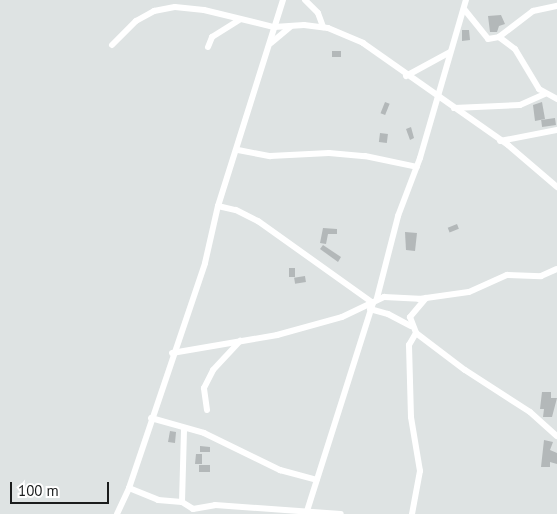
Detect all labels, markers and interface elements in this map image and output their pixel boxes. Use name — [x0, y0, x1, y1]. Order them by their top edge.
scale bar — [12, 472, 111, 504]
text: 100 m — [18, 481, 59, 500]

